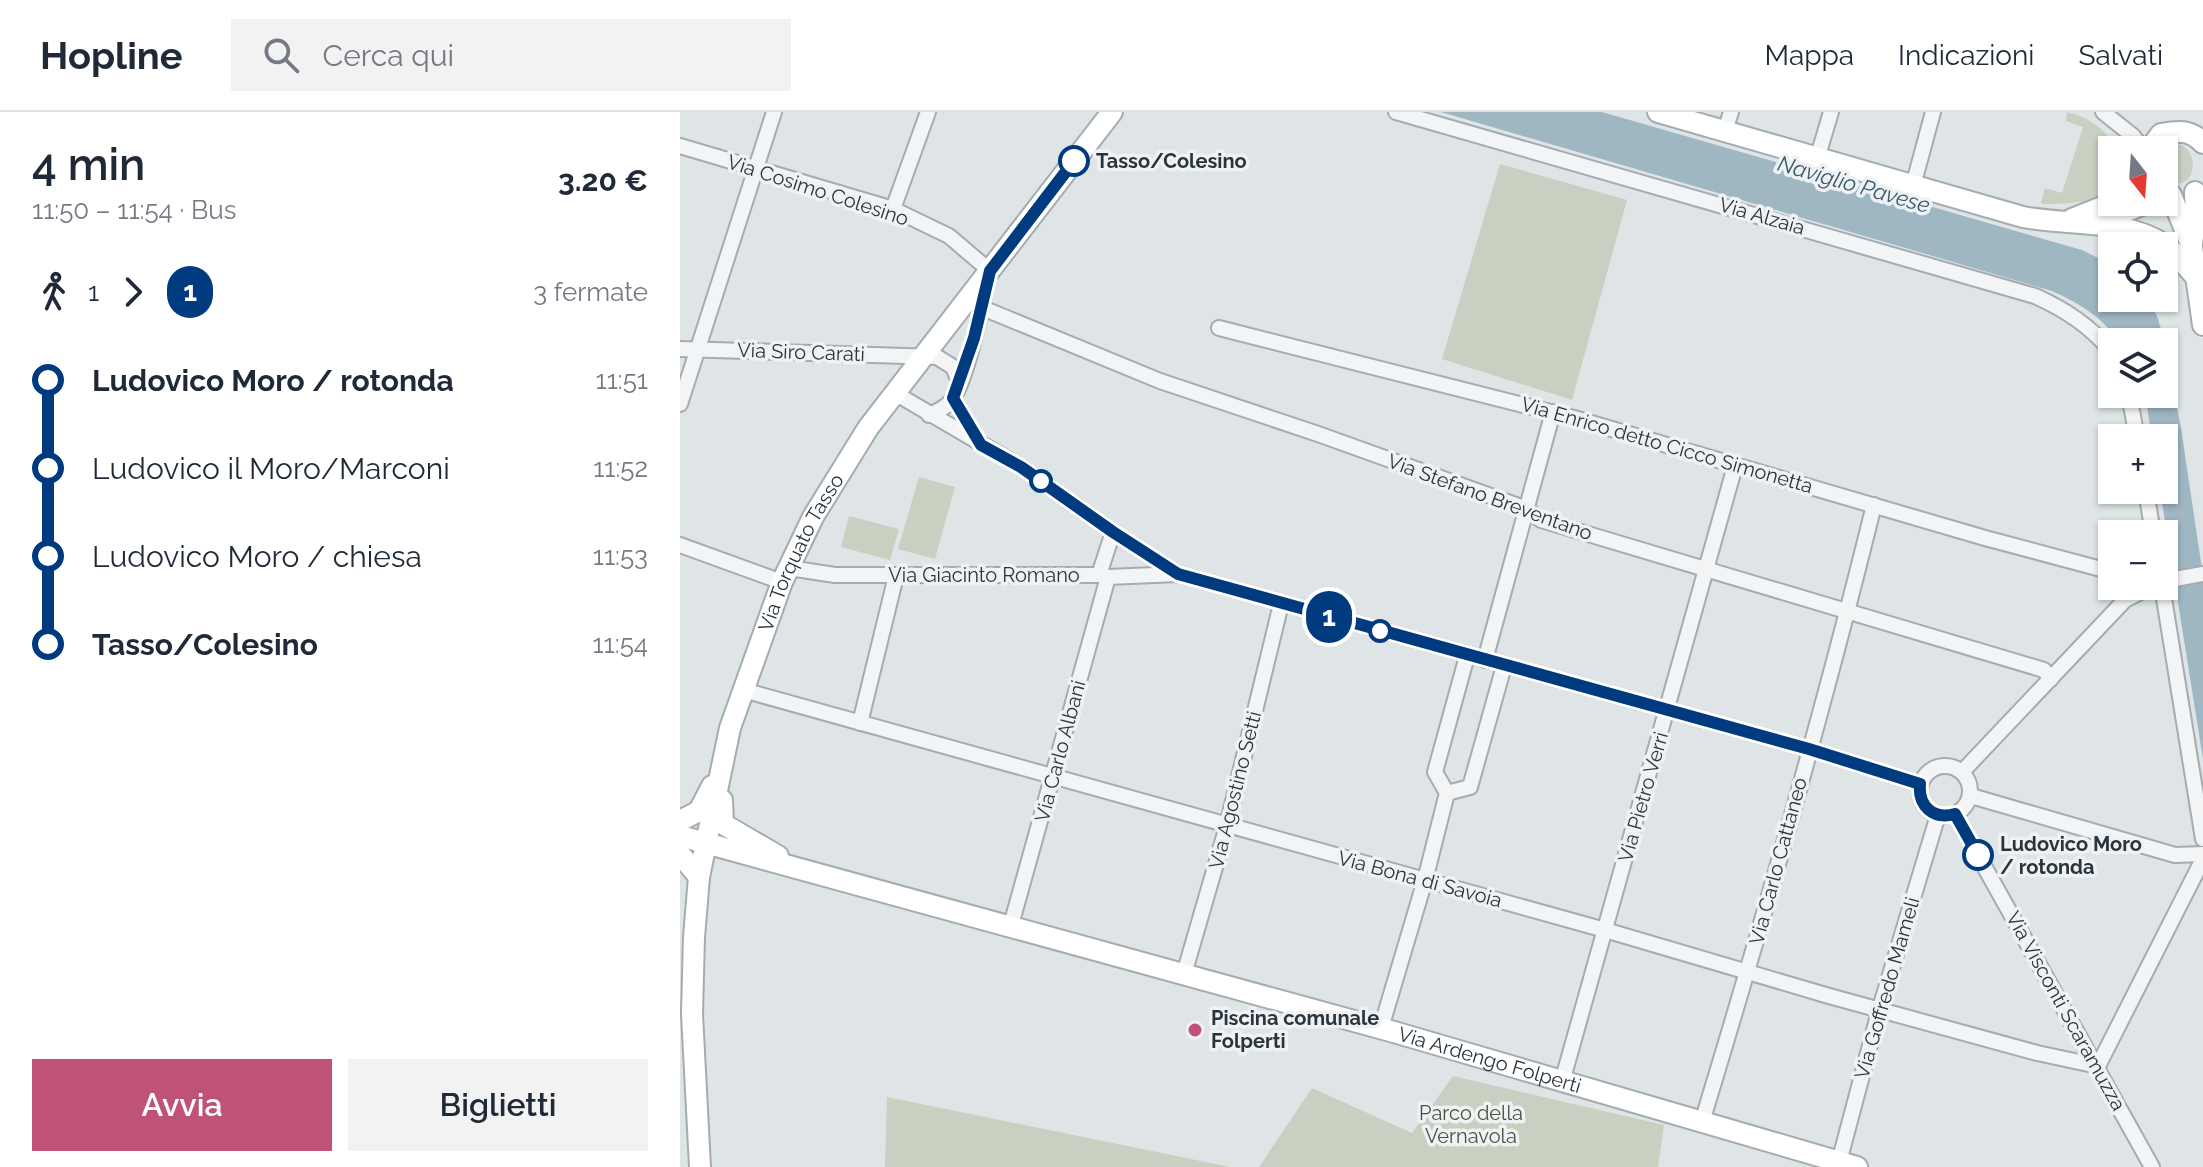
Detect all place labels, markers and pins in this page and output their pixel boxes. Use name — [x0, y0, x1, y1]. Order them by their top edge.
marker: Tasso/Colesino — [1059, 146, 1089, 176]
place label: Tasso/Colesino — [1096, 149, 1247, 173]
unlabelled marker — [1030, 470, 1052, 492]
unlabelled marker — [1369, 620, 1391, 642]
place label: Ludovico Moro / rotonda — [2000, 832, 2142, 879]
marker: Ludovico Moro / rotonda — [1963, 840, 1993, 870]
place label: Piscina comunale Folperti — [1211, 1006, 1379, 1053]
marker: Piscina comunale Folperti — [1186, 1021, 1204, 1039]

